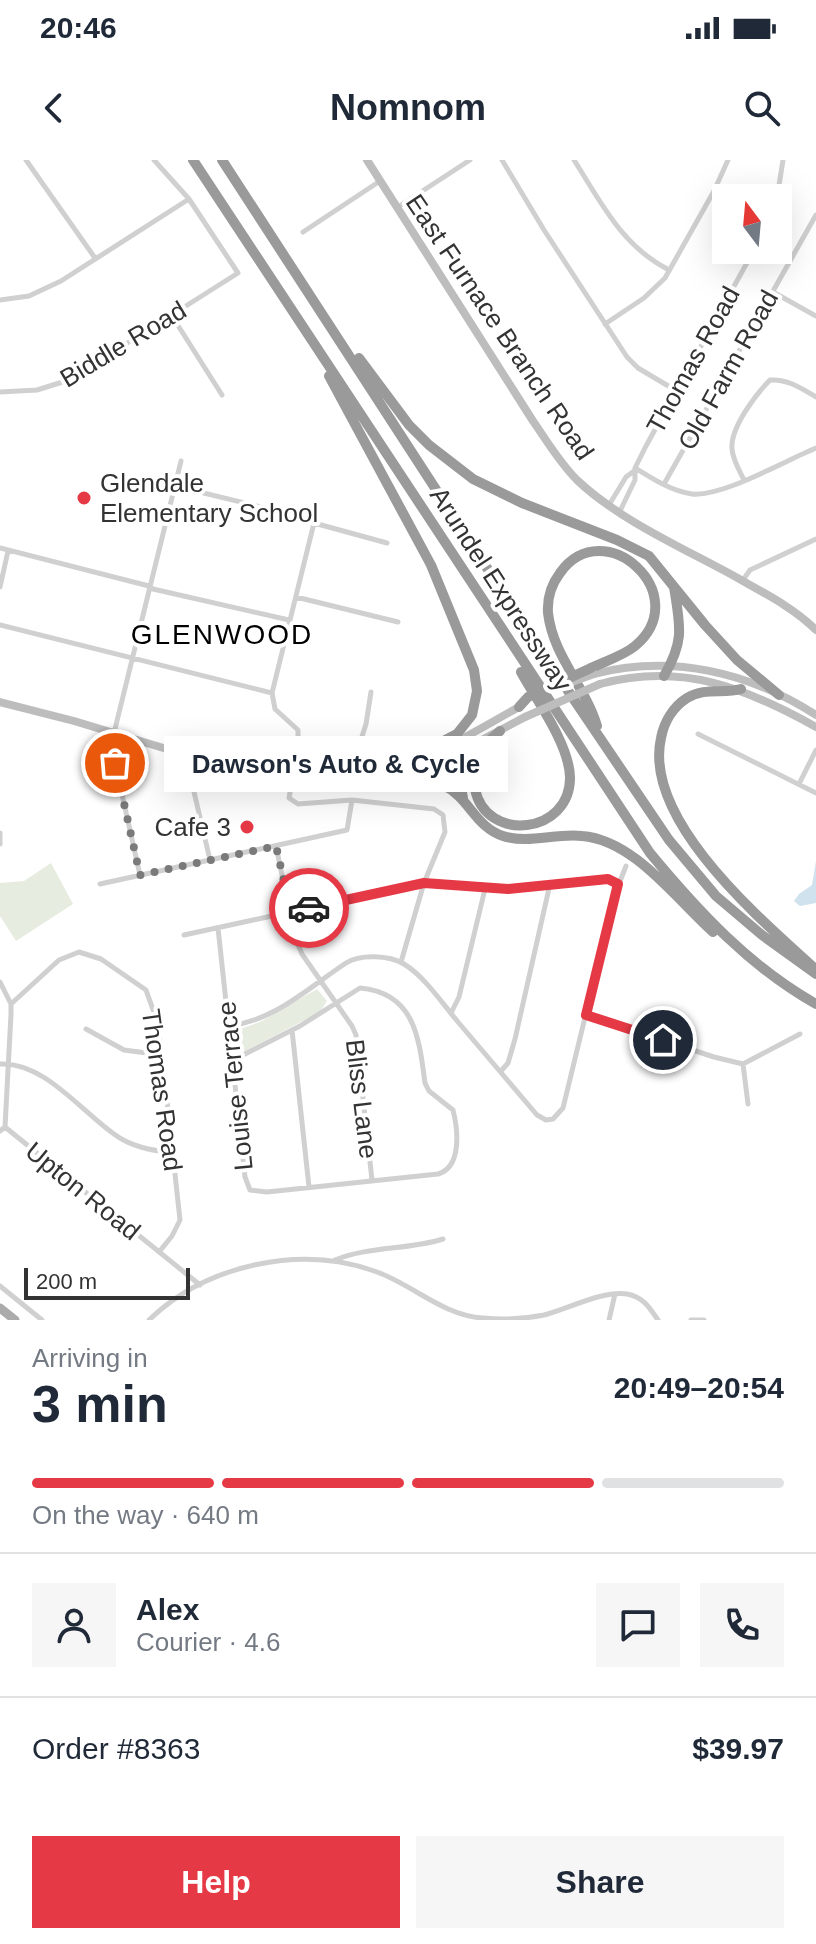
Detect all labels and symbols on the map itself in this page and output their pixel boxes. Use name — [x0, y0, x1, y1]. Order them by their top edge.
north arrow — [712, 184, 792, 264]
street label: East Furnace Branch Road — [400, 189, 600, 465]
street label: Thomas Road — [640, 281, 746, 439]
street label: Old Farm Road — [672, 285, 784, 455]
street label: Biddle Road — [55, 295, 191, 393]
place label: Glendale Elementary School — [100, 468, 318, 528]
street label: Arundel Expressway — [424, 481, 578, 697]
marker: Glendale Elementary School — [75, 489, 93, 507]
district label: GLENWOOD — [131, 619, 313, 650]
pin — [81, 729, 149, 797]
callout: Dawson's Auto & Cycle — [163, 735, 507, 791]
place label: Cafe 3 — [154, 812, 231, 842]
marker: Cafe 3 — [238, 818, 256, 836]
courier — [269, 868, 349, 948]
street label: Louise Terrace — [211, 1000, 259, 1172]
pin — [629, 1006, 697, 1074]
street label: Thomas Road — [136, 1007, 188, 1173]
street label: Bliss Lane — [340, 1038, 384, 1160]
street label: Upton Road — [20, 1136, 146, 1246]
scale bar — [24, 1264, 190, 1300]

